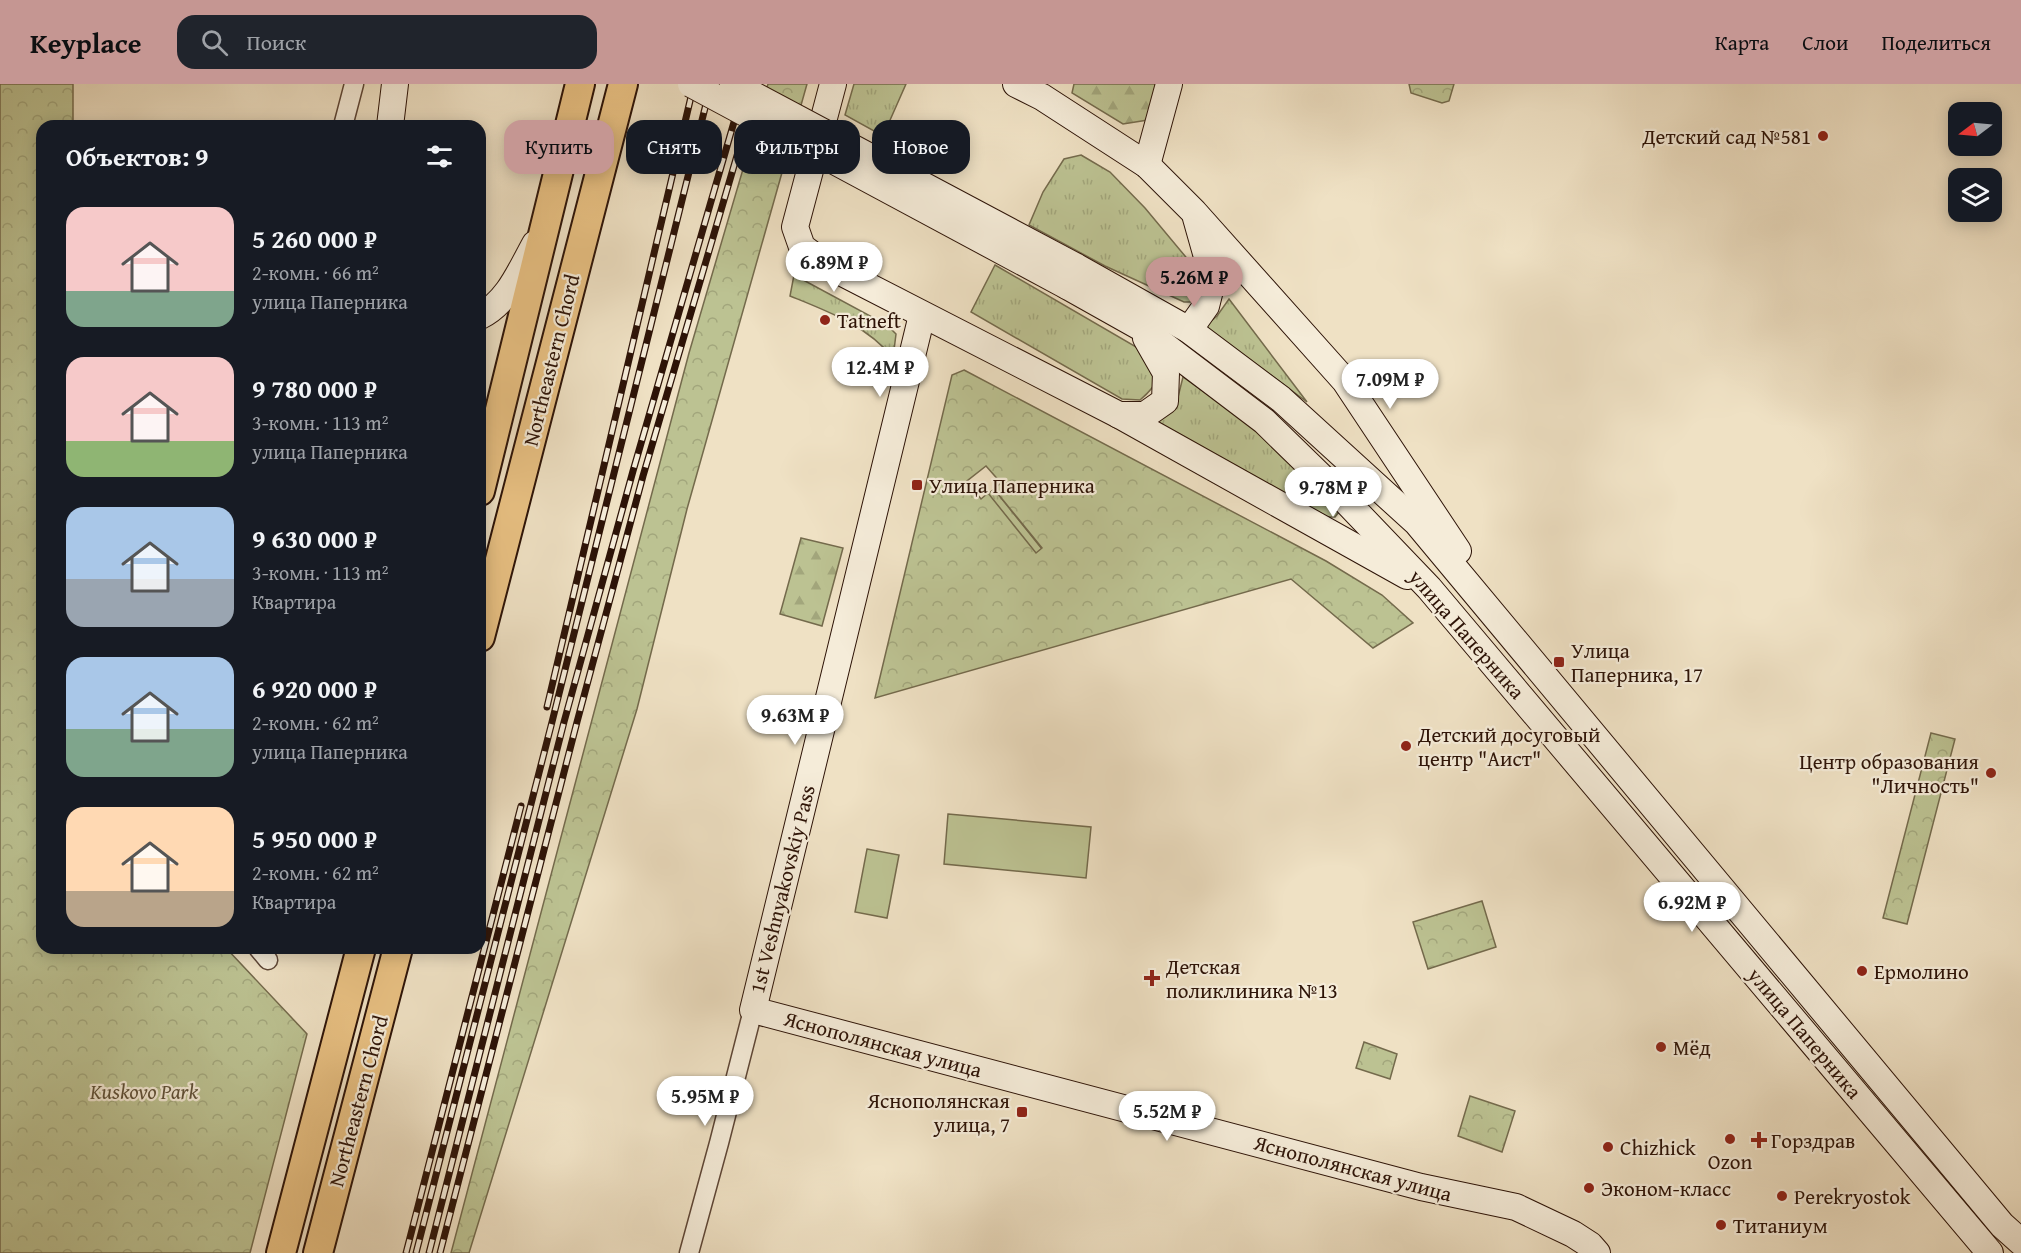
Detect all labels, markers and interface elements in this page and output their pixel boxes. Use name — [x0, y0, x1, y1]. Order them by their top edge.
search box — [177, 15, 597, 69]
text: Keyplace — [30, 22, 141, 63]
icon: search — [198, 26, 231, 59]
text: Поиск — [246, 26, 306, 58]
text: Карта — [1715, 27, 1769, 58]
text: Слои — [1802, 27, 1848, 58]
text: Поделиться — [1881, 27, 1991, 58]
north arrow — [1948, 102, 2002, 156]
map controls — [1948, 102, 2002, 222]
chip: Купить — [504, 120, 614, 174]
chip: Снять — [626, 120, 722, 174]
chip: Фильтры — [734, 120, 860, 174]
chip: Новое — [872, 120, 970, 174]
place label: Детский сад №581 — [1641, 121, 1811, 152]
marker: Детский сад №581 — [1816, 129, 1830, 143]
text: Объектов: 9 — [66, 137, 209, 176]
icon: filters — [423, 140, 456, 173]
button: layers — [1948, 168, 2002, 222]
text: 5 260 000 ₽ — [252, 219, 377, 258]
icon: home — [114, 231, 186, 303]
pin: 6.89M ₽ — [779, 242, 889, 293]
text: 6.89M ₽ — [800, 247, 868, 276]
pin: 5.26M ₽ — [1139, 257, 1249, 308]
text: 2-комн. · 66 m² — [252, 258, 379, 287]
text: 5.26M ₽ — [1160, 262, 1228, 291]
street label: Northeastern Chord — [515, 270, 588, 449]
text: улица Паперника — [252, 287, 408, 316]
place label: Tatneft — [837, 305, 902, 336]
marker: Tatneft — [818, 313, 832, 327]
pin: 12.4M ₽ — [825, 347, 935, 398]
text: 12.4M ₽ — [846, 352, 914, 381]
pin: 7.09M ₽ — [1335, 359, 1445, 410]
text: 7.09M ₽ — [1356, 364, 1424, 393]
text: 9 780 000 ₽ — [252, 369, 377, 408]
icon: home — [114, 381, 186, 453]
text: 3-комн. · 113 m² — [252, 408, 388, 437]
text: улица Паперника — [252, 437, 408, 466]
pin: 9.78M ₽ — [1278, 467, 1388, 518]
place label: Улица Паперника — [929, 470, 1095, 501]
text: 9.78M ₽ — [1299, 472, 1367, 501]
marker: Улица Паперника — [910, 478, 924, 492]
text: 9 630 000 ₽ — [252, 519, 377, 558]
icon: home — [114, 531, 186, 603]
text: 3-комн. · 113 m² — [252, 558, 388, 587]
street label: улица Паперника — [1401, 561, 1532, 706]
text: Квартира — [252, 587, 336, 616]
place label: Улица Паперника, 17 — [1571, 635, 1703, 690]
marker: Улица Паперника, 17 — [1552, 655, 1566, 669]
text: 6 920 000 ₽ — [252, 669, 377, 708]
icon: home — [114, 681, 186, 753]
pin: 9.63M ₽ — [740, 695, 850, 746]
text: 9.63M ₽ — [761, 700, 829, 729]
text: 2-комн. · 62 m² — [252, 708, 379, 737]
place label: Детский досуговый центр "Аист" — [1417, 719, 1601, 774]
text: улица Паперника — [252, 737, 408, 766]
marker: Детский досуговый центр "Аист" — [1399, 739, 1413, 753]
place label: Центр образования "Личность" — [1799, 746, 1979, 801]
marker: Центр образования "Личность" — [1984, 766, 1998, 780]
street label: 1st Veshnyakovskiy Pass — [741, 782, 823, 996]
text: 5 950 000 ₽ — [252, 819, 377, 858]
icon: home — [114, 831, 186, 903]
text: 2-комн. · 62 m² — [252, 858, 379, 887]
pin: 6.92M ₽ — [1637, 882, 1747, 933]
text: Квартира — [252, 887, 336, 916]
text: 6.92M ₽ — [1658, 887, 1726, 916]
place label: Детская поликлиника №13 — [1165, 951, 1338, 1006]
place label: Ермолино — [1874, 956, 1969, 987]
street label: улица Паперника — [1740, 960, 1869, 1106]
marker: Ермолино — [1855, 964, 1869, 978]
marker: Детская поликлиника №13 — [1143, 969, 1161, 987]
street label: Яснополянская улица — [780, 1002, 985, 1085]
street label: Northeastern Chord — [320, 1011, 396, 1190]
place label: Мёд — [1673, 1032, 1711, 1063]
marker: Мёд — [1654, 1040, 1668, 1054]
park label: Kuskovo Park — [89, 1076, 198, 1107]
pin: 5.95M ₽ — [650, 1076, 760, 1127]
text: 5.95M ₽ — [671, 1081, 739, 1110]
place label: Яснополянская улица, 7 — [867, 1085, 1010, 1140]
pin: 5.52M ₽ — [1112, 1091, 1222, 1142]
text: 5.52M ₽ — [1133, 1096, 1201, 1125]
marker: Яснополянская улица, 7 — [1015, 1105, 1029, 1119]
place label: Горздрав — [1771, 1125, 1855, 1156]
street label: Яснополянская улица — [1250, 1126, 1455, 1209]
place label: Chizhick — [1620, 1132, 1696, 1163]
marker: Ozon — [1723, 1132, 1737, 1146]
marker: Горздрав — [1752, 1133, 1766, 1147]
marker: Chizhick — [1601, 1140, 1615, 1154]
place label: Ozon — [1708, 1146, 1752, 1177]
place label: Эконом-класс — [1601, 1173, 1731, 1204]
marker: Эконом-класс — [1582, 1181, 1596, 1195]
place label: Perekryostok — [1794, 1181, 1911, 1212]
marker: Perekryostok — [1775, 1189, 1789, 1203]
place label: Титаниум — [1733, 1210, 1828, 1241]
marker: Титаниум — [1714, 1218, 1728, 1232]

